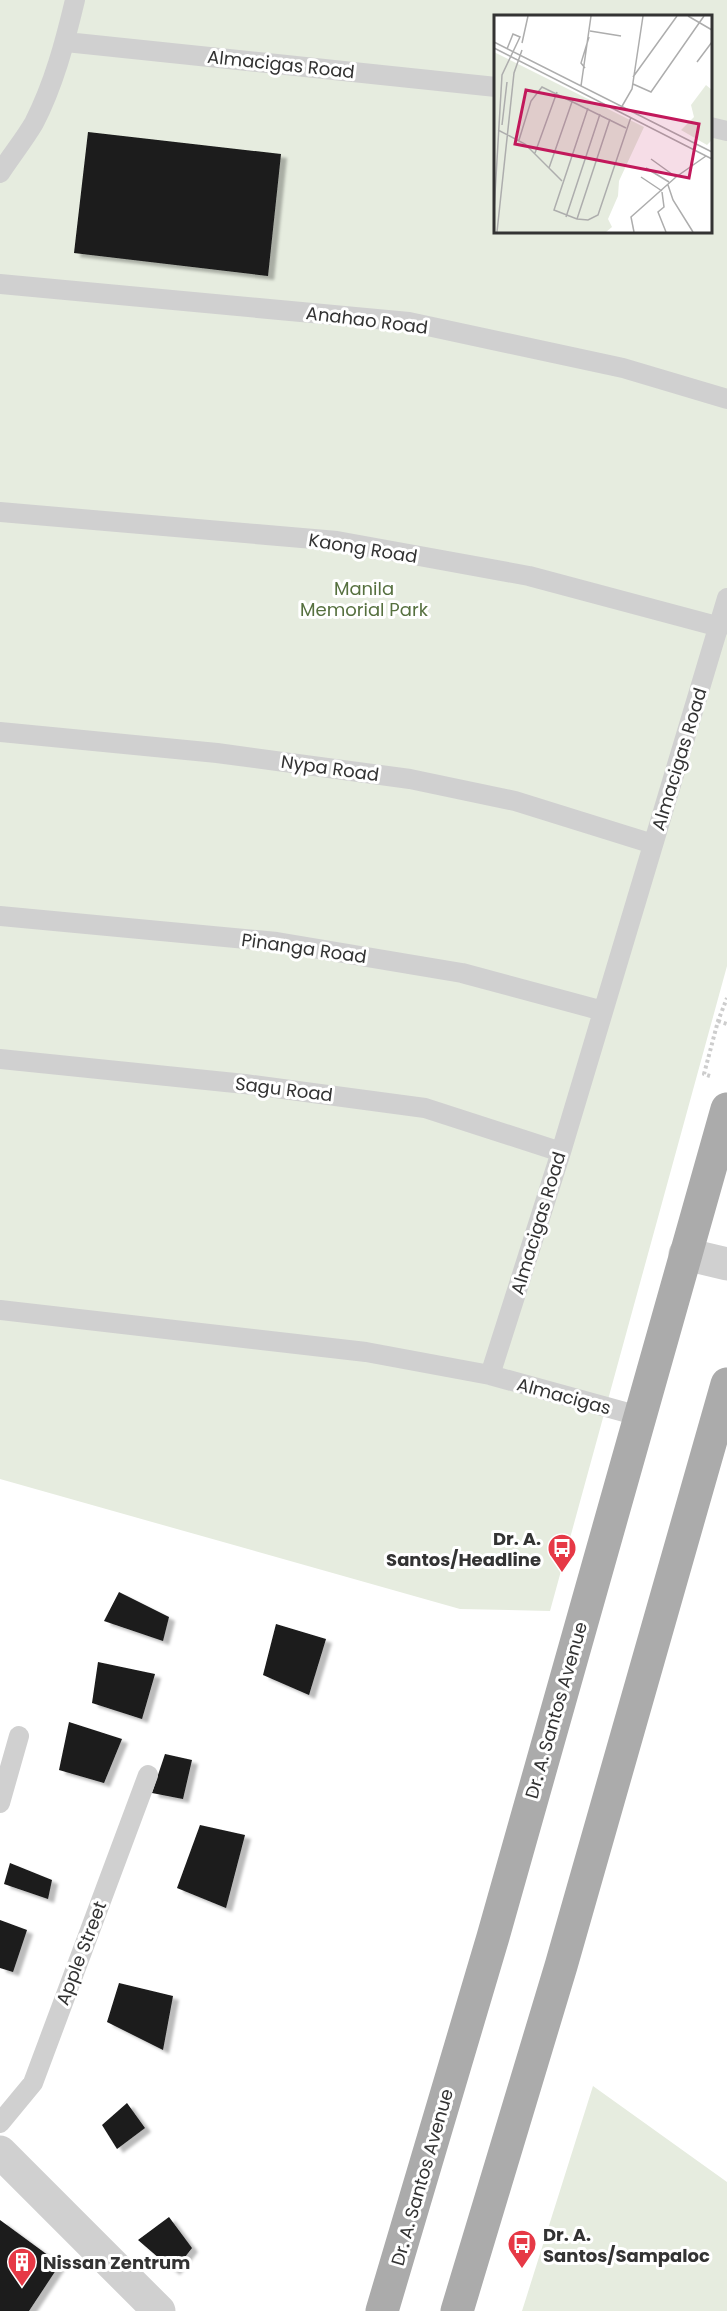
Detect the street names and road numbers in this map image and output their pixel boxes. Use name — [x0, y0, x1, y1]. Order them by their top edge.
street label: Almacigas Road — [206, 44, 356, 84]
street label: Anahao Road — [305, 300, 429, 340]
street label: Kaong Road — [307, 527, 419, 569]
street label: Almacigas Road — [645, 685, 713, 833]
street label: Nypa Road — [279, 749, 381, 787]
street label: Pinanga Road — [240, 927, 368, 969]
street label: Sagu Road — [234, 1071, 334, 1107]
street label: Almacigas Road — [504, 1149, 572, 1297]
street label: Almacigas — [514, 1371, 614, 1421]
street label: Dr. A. Santos Avenue — [519, 1619, 593, 1801]
street label: Apple Street — [50, 1897, 112, 2009]
street label: Dr. A. Santos Avenue — [385, 2086, 459, 2268]

